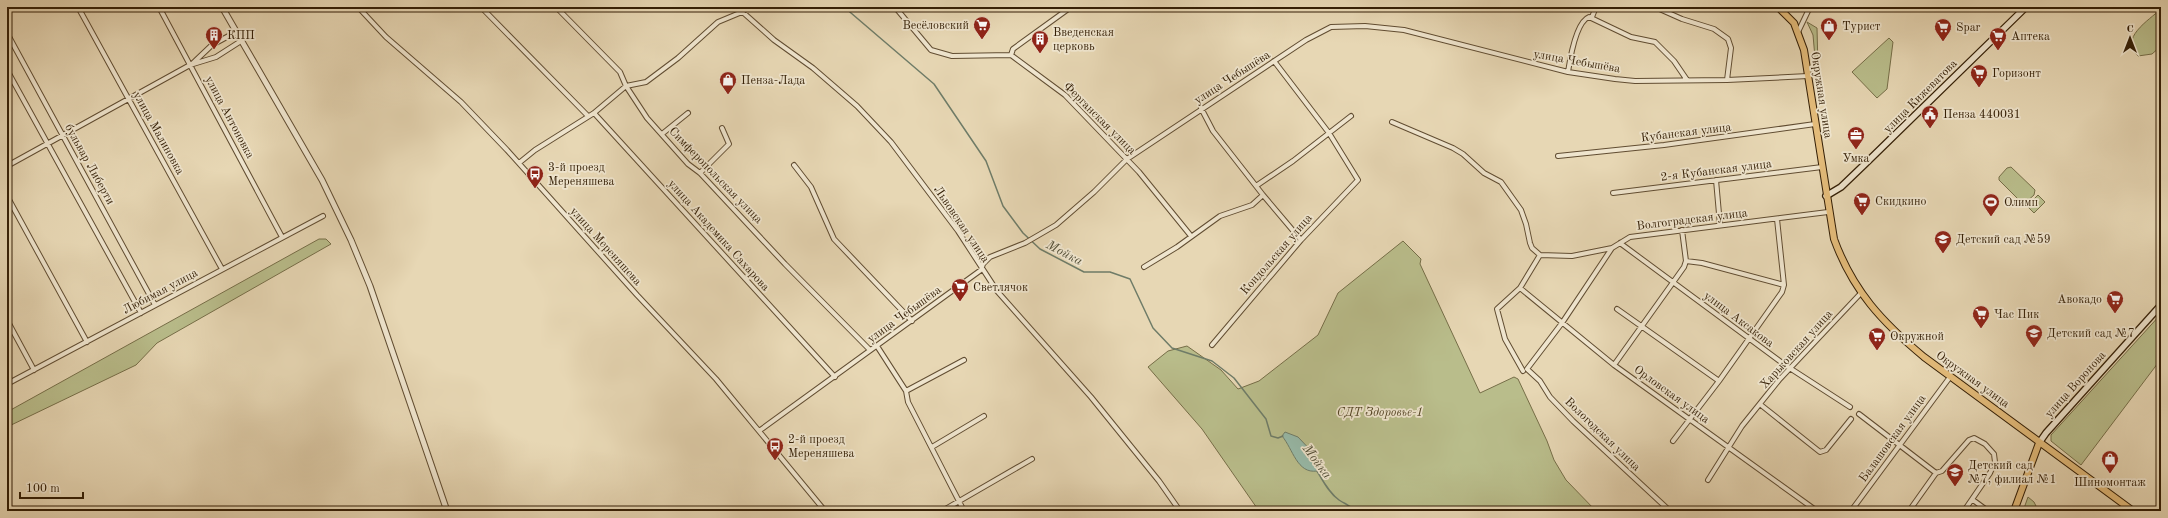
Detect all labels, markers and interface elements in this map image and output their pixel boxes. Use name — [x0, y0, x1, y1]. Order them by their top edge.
supermarket icon: Весёловский — [972, 15, 992, 40]
shop icon: Турист — [1819, 16, 1839, 41]
supermarket icon: Spar — [1933, 17, 1953, 42]
north arrow — [2110, 18, 2150, 58]
place label: Весёловский — [903, 20, 969, 32]
place label: Турист — [1842, 21, 1881, 33]
place label: Spar — [1956, 22, 1981, 34]
text: С — [2126, 24, 2134, 35]
building icon: КПП — [204, 25, 224, 50]
supermarket icon: Аптека — [1988, 26, 2008, 51]
place label: Введенская церковь — [1053, 27, 1114, 53]
building icon: Введенская церковь — [1030, 29, 1050, 54]
place label: КПП — [227, 30, 255, 42]
place label: Аптека — [2011, 31, 2050, 43]
street label: улица Чебышёва — [1532, 48, 1621, 76]
street label: улица Чебышёва — [1192, 49, 1273, 107]
street label: Окружная улица — [1808, 51, 1834, 139]
street label: улица Кижеватова — [1882, 58, 1960, 136]
supermarket icon: Горизонт — [1969, 63, 1989, 88]
place label: Горизонт — [1992, 68, 2041, 80]
shop icon: Пенза-Лада — [718, 70, 738, 95]
street label: улица Антоновка — [202, 74, 256, 161]
place label: Пенза-Лада — [741, 75, 805, 87]
street label: Ферганская улица — [1061, 80, 1138, 157]
street label: улица Малиновка — [130, 90, 186, 177]
public building icon: Пенза 440031 — [1920, 104, 1940, 129]
place label: Пенза 440031 — [1943, 109, 2021, 121]
street label: Кубанская улица — [1640, 121, 1732, 144]
street label: бульвар Либерти — [62, 122, 116, 207]
street label: Симферопольская улица — [666, 125, 764, 226]
office icon: Умка — [1846, 125, 1866, 150]
place label: Умка — [1842, 153, 1870, 165]
street label: 2-я Кубанская улица — [1660, 158, 1773, 184]
place label: 3-й проезд Мереняшева — [548, 162, 615, 188]
bus stop icon: 3-й проезд Мереняшева — [525, 164, 545, 189]
street label: улица Академика Сахарова — [665, 178, 771, 294]
street label: Львовская улица — [931, 184, 991, 265]
supermarket icon: Скидкино — [1852, 191, 1872, 216]
sports icon: Олимп — [1981, 192, 2001, 217]
place label: Скидкино — [1875, 196, 1926, 208]
place label: Олимп — [2004, 197, 2038, 209]
street label: улица Мереняшева — [567, 205, 643, 288]
street label: Волгоградская улица — [1636, 207, 1748, 233]
street label: Кондольская улица — [1239, 212, 1315, 297]
school or university icon: Детский сад №59 — [1933, 229, 1953, 254]
place label: Детский сад №59 — [1956, 233, 2051, 246]
water label: Мойка — [1043, 238, 1085, 268]
street label: Любимая улица — [121, 267, 200, 317]
supermarket icon: Светлячок — [950, 277, 970, 302]
place label: Светлячок — [973, 282, 1028, 294]
street label: улица Чебышёва — [865, 284, 944, 346]
supermarket icon: Авокадо — [2105, 289, 2125, 314]
street label: улица Аксакова — [1701, 290, 1776, 350]
place label: Авокадо — [2057, 294, 2102, 306]
supermarket icon: Час Пик — [1971, 304, 1991, 329]
street label: Харьковская улица — [1758, 308, 1835, 391]
place label: Час Пик — [1994, 309, 2039, 321]
school or university icon: Детский сад №7 — [2024, 323, 2044, 348]
supermarket icon: Окружной — [1867, 326, 1887, 351]
place label: Детский сад №7 — [2047, 328, 2135, 340]
place label: Окружной — [1890, 331, 1944, 343]
street label: Окружная улица — [1933, 349, 2011, 410]
street label: улица Воронова — [2043, 349, 2109, 420]
street label: Орловская улица — [1632, 364, 1711, 426]
street label: Балашовская улица — [1857, 393, 1928, 484]
street label: Вологодская улица — [1562, 396, 1642, 474]
park label: СДТ Здоровье-1 — [1337, 406, 1423, 419]
place label: 2-й проезд Мереняшева — [788, 434, 855, 460]
bus stop icon: 2-й проезд Мереняшева — [765, 436, 785, 461]
water label: Мойка — [1299, 442, 1334, 481]
shop icon: Шиномонтаж — [2100, 449, 2120, 474]
place label: Детский сад №7, филиал №1 — [1968, 460, 2057, 486]
school or university icon: Детский сад №7, филиал №1 — [1945, 462, 1965, 487]
scale bar — [20, 474, 83, 500]
place label: Шиномонтаж — [2074, 477, 2146, 489]
text: 100 m — [26, 483, 60, 495]

